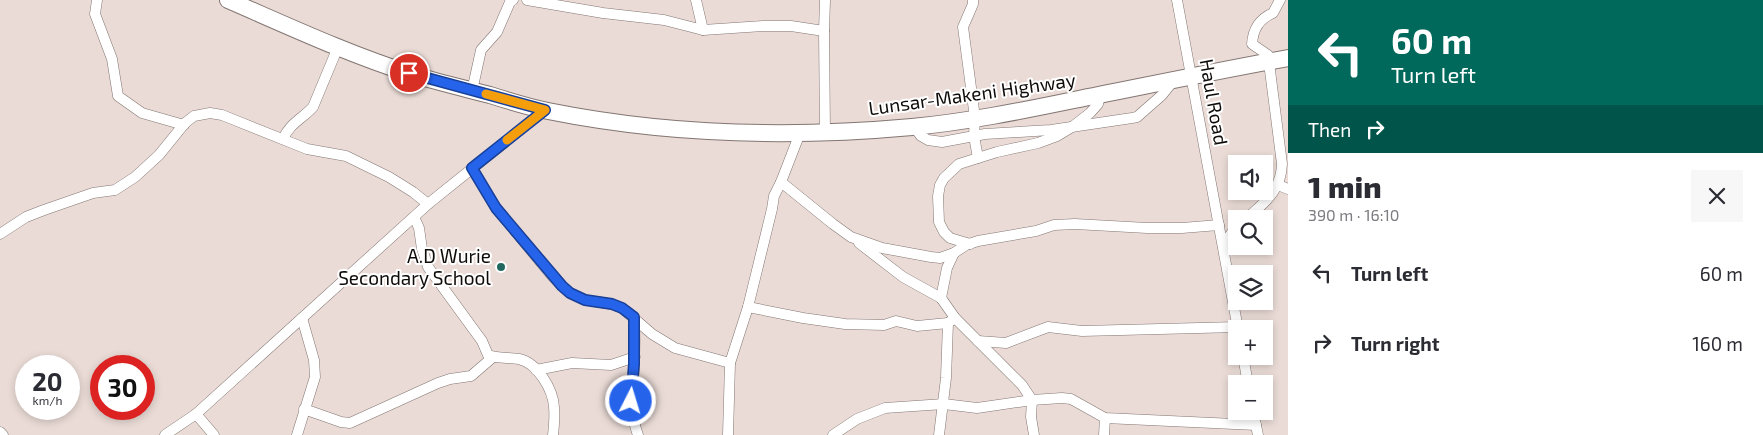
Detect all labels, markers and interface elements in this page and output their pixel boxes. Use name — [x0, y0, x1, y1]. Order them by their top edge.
text: 60 m — [1391, 19, 1472, 61]
icon: left — [1308, 20, 1373, 85]
pin — [388, 52, 430, 94]
street label: Haul Road — [1196, 57, 1233, 147]
icon: arrive — [395, 59, 423, 87]
text: Turn left — [1391, 61, 1476, 87]
street label: Lunsar-Makeni Highway — [867, 68, 1077, 119]
icon: right — [1361, 115, 1389, 143]
text: Then — [1308, 118, 1351, 141]
map controls — [1228, 155, 1273, 420]
button: sound — [1228, 155, 1273, 200]
text: 1 min — [1308, 168, 1382, 204]
button: close — [1691, 170, 1743, 222]
text: 390 m · 16:10 — [1308, 205, 1400, 224]
button: search — [1228, 210, 1273, 255]
place label: A.D Wurie Secondary School — [338, 244, 491, 289]
icon: left — [1308, 259, 1336, 287]
marker: A.D Wurie Secondary School — [495, 261, 507, 273]
text: Turn left — [1351, 262, 1428, 285]
text: 60 m — [1700, 262, 1743, 285]
button: layers — [1228, 265, 1273, 310]
button: + — [1228, 320, 1273, 365]
icon: right — [1308, 329, 1336, 357]
text: Turn right — [1351, 332, 1439, 355]
text: 160 m — [1692, 332, 1743, 355]
speed limit sign: 30 — [90, 355, 155, 420]
text: 20 — [32, 366, 63, 396]
position arrow — [604, 374, 656, 426]
button: − — [1228, 375, 1273, 420]
text: km/h — [33, 393, 62, 407]

